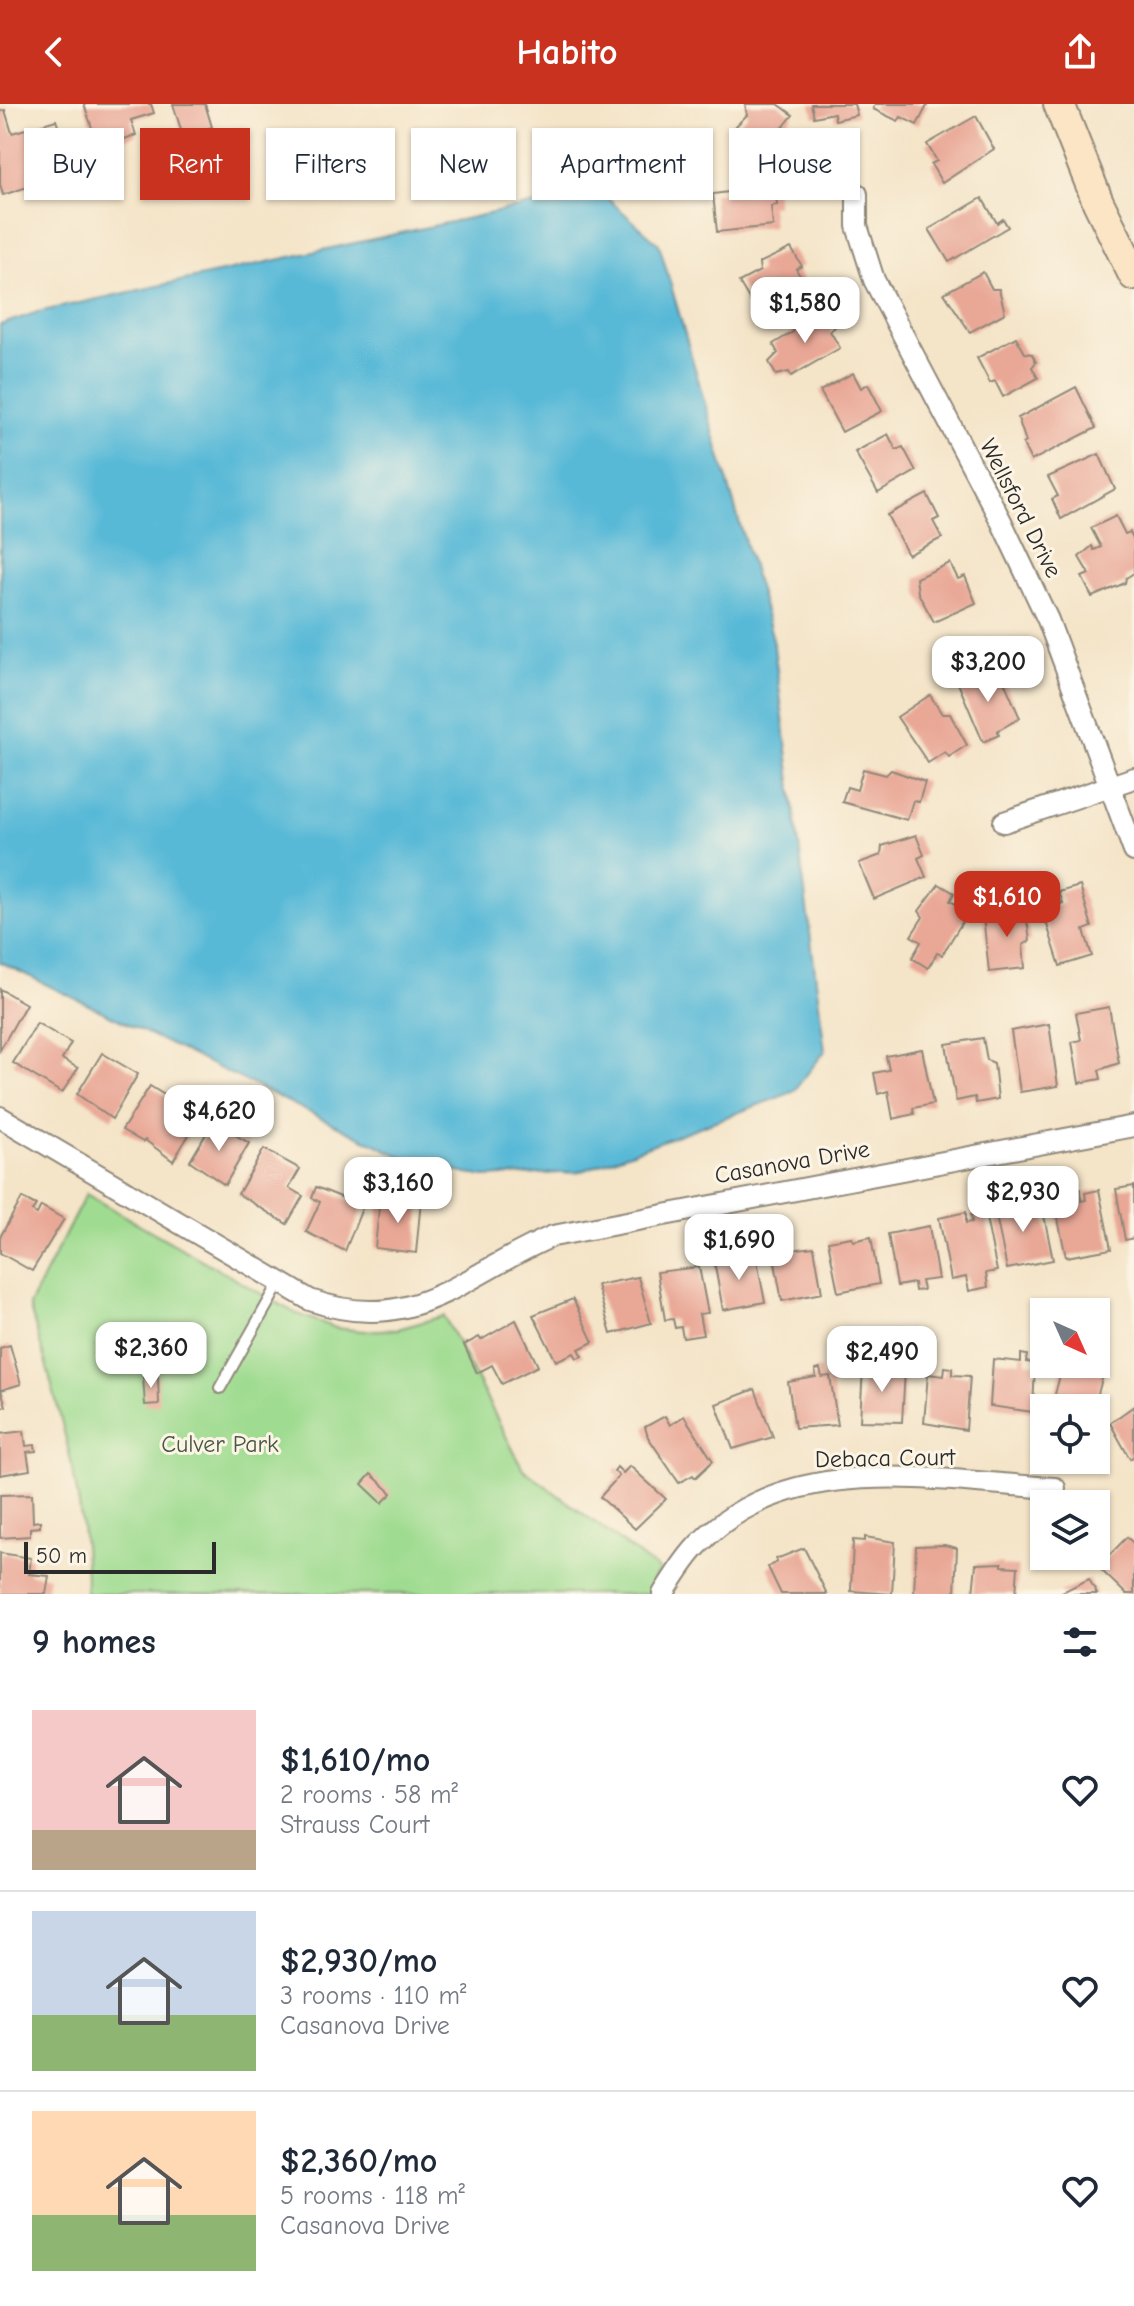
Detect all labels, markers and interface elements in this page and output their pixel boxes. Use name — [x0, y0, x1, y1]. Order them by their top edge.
icon: back — [32, 30, 76, 74]
icon: share — [1058, 30, 1102, 74]
text: Habito — [516, 32, 618, 73]
chip: Buy — [24, 128, 124, 200]
chip: Rent — [140, 128, 250, 200]
chip: Filters — [266, 128, 395, 200]
chip: New — [411, 128, 516, 200]
chip: Apartment — [532, 128, 713, 200]
chip: House — [729, 128, 860, 200]
pin: $1,580 — [740, 277, 870, 345]
text: $1,580 — [769, 288, 841, 318]
street label: Wellsford Drive — [974, 434, 1068, 582]
pin: $3,200 — [923, 636, 1053, 704]
text: $3,200 — [950, 647, 1026, 677]
pin: $1,610 — [942, 871, 1072, 939]
text: $1,610 — [972, 882, 1042, 912]
pin: $4,620 — [154, 1085, 284, 1153]
text: $4,620 — [182, 1096, 256, 1126]
street label: Casanova Drive — [712, 1135, 872, 1189]
pin: $3,160 — [333, 1157, 463, 1225]
pin: $2,930 — [958, 1166, 1088, 1234]
text: $3,160 — [362, 1168, 434, 1198]
text: $2,930 — [986, 1177, 1060, 1207]
pin: $1,690 — [674, 1214, 804, 1282]
text: $1,690 — [703, 1225, 775, 1255]
north arrow — [1030, 1298, 1110, 1378]
map controls — [1030, 1298, 1110, 1570]
pin: $2,360 — [86, 1322, 216, 1390]
pin: $2,490 — [817, 1326, 947, 1394]
text: $2,360 — [114, 1333, 188, 1363]
text: $2,490 — [845, 1337, 919, 1367]
button: locate — [1030, 1394, 1110, 1474]
park label: Culver Park — [161, 1430, 279, 1458]
street label: Debaca Court — [815, 1443, 957, 1473]
button: layers — [1030, 1490, 1110, 1570]
scale bar — [24, 1538, 216, 1574]
text: 50 m — [36, 1543, 87, 1569]
icon: filters — [1058, 1620, 1102, 1664]
text: 9 homes — [32, 1622, 156, 1662]
text: $1,610/mo — [280, 1740, 430, 1780]
icon: home — [96, 1742, 192, 1838]
icon: heart — [1058, 1768, 1102, 1812]
text: 2 rooms · 58 m² — [280, 1780, 458, 1810]
text: Strauss Court — [280, 1810, 429, 1840]
text: $2,930/mo — [280, 1941, 437, 1981]
icon: home — [96, 1943, 192, 2039]
icon: heart — [1058, 1969, 1102, 2013]
text: 3 rooms · 110 m² — [280, 1981, 467, 2011]
text: Casanova Drive — [280, 2011, 450, 2041]
text: $2,360/mo — [280, 2141, 437, 2181]
icon: home — [96, 2143, 192, 2239]
icon: heart — [1058, 2169, 1102, 2213]
text: 5 rooms · 118 m² — [280, 2181, 465, 2211]
text: Casanova Drive — [280, 2211, 450, 2241]

